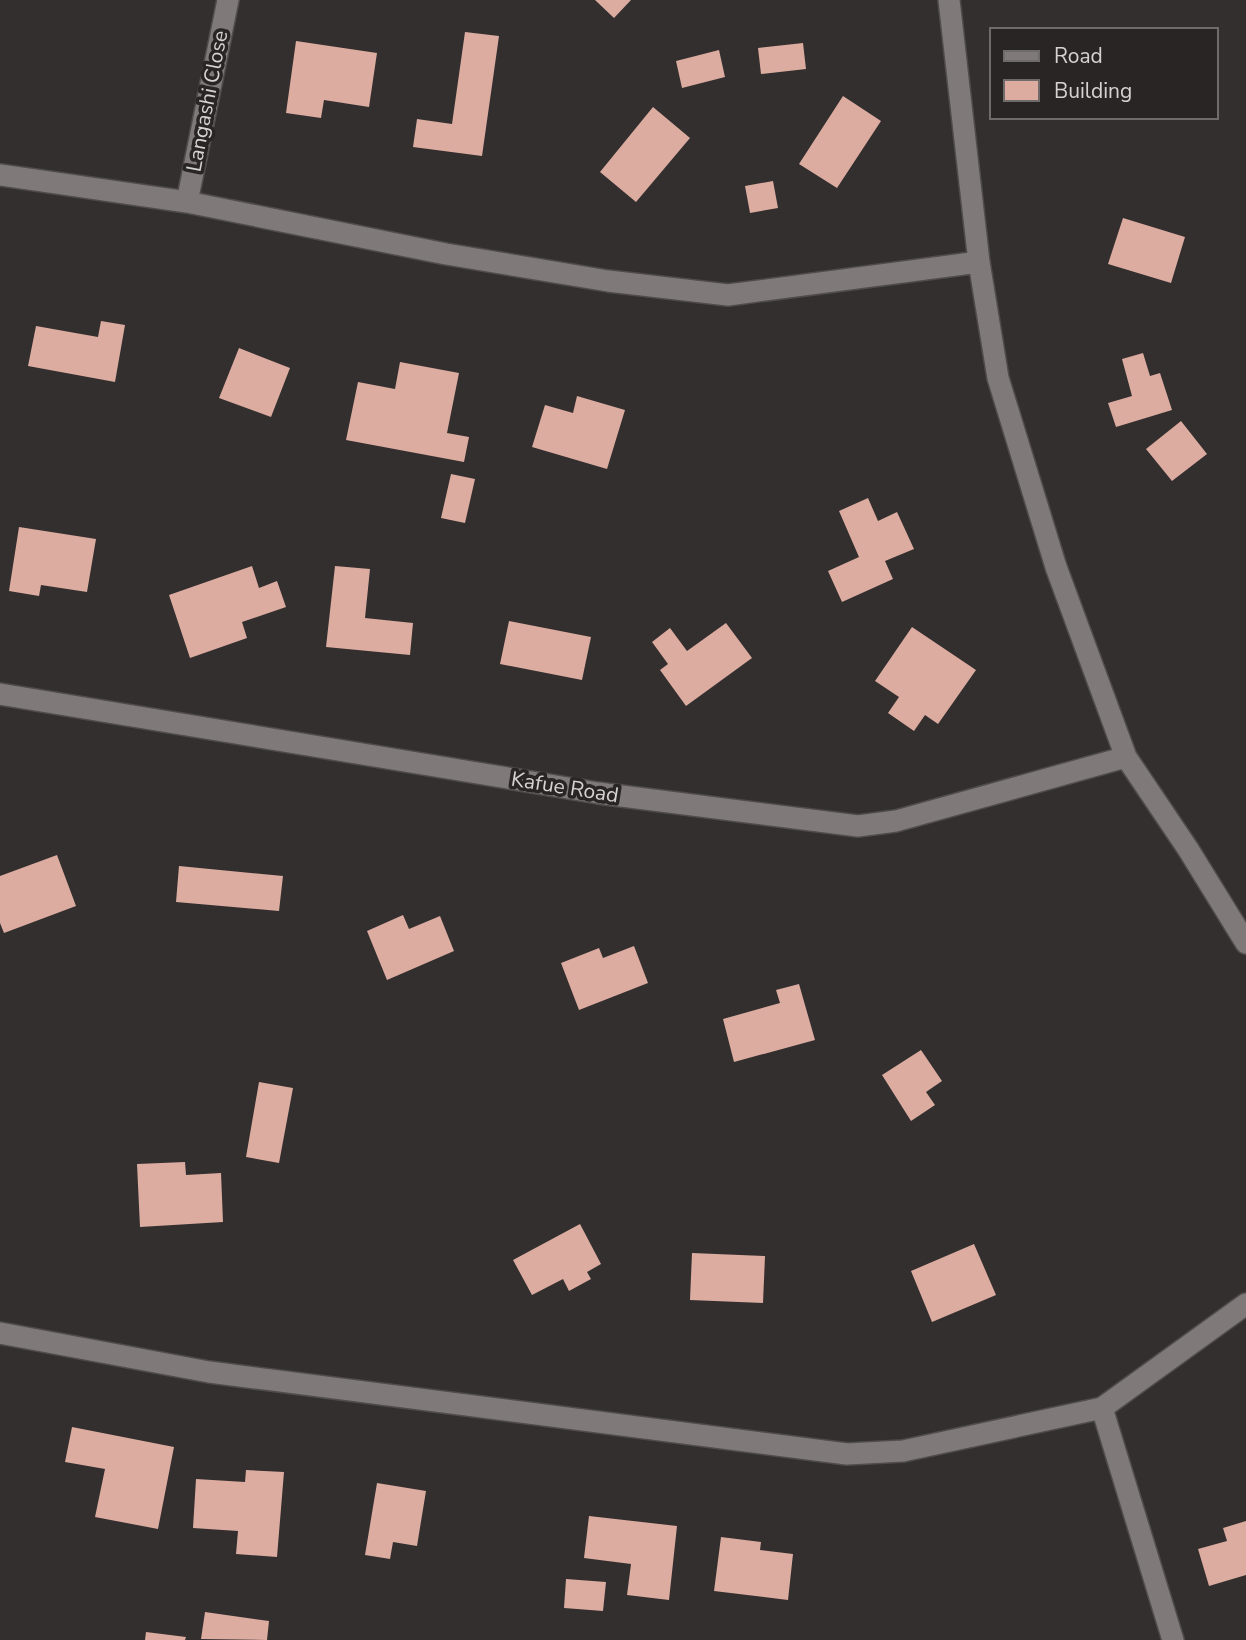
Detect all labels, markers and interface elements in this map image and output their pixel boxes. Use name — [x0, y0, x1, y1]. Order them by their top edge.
street label: Langashi Close — [180, 28, 234, 174]
legend — [990, 28, 1218, 119]
text: Road — [1054, 42, 1103, 70]
text: Building — [1054, 77, 1132, 105]
street label: Kafue Road — [509, 765, 621, 809]

